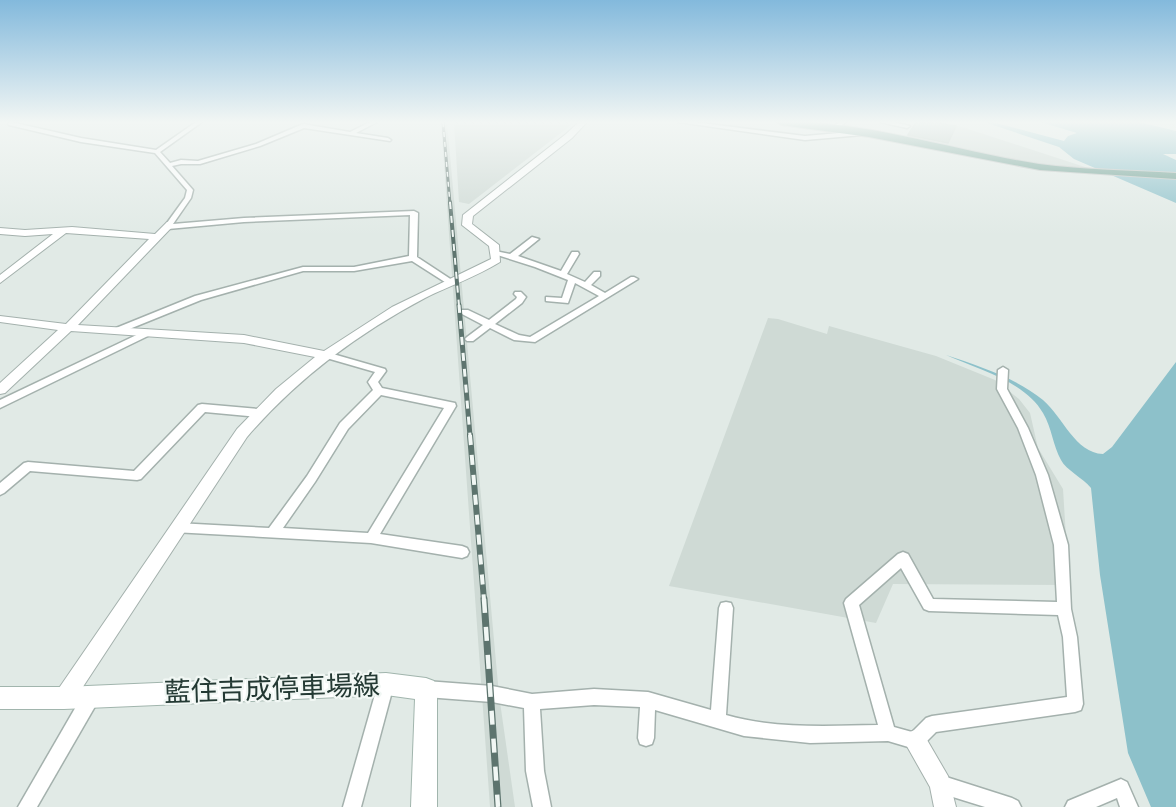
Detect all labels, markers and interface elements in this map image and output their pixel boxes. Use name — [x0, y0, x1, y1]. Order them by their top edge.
street label: 藍住吉成停車場線 — [164, 670, 380, 710]

